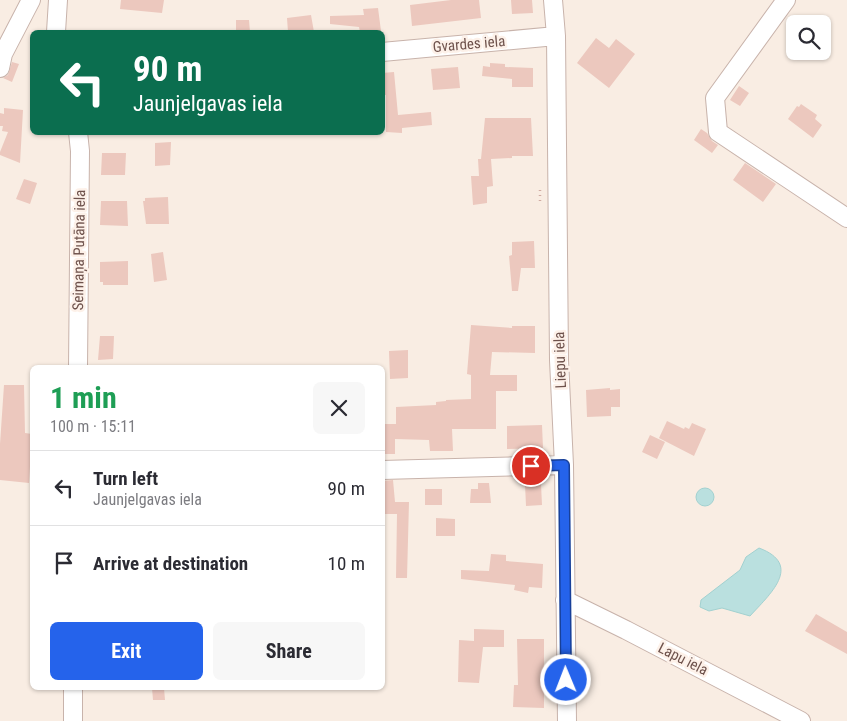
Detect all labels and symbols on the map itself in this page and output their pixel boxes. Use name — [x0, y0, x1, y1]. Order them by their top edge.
street label: Gvardes iela — [432, 32, 506, 56]
street label: Seimaņa Putāna iela — [69, 189, 89, 311]
street label: Liepu iela — [550, 331, 570, 389]
pin — [510, 445, 552, 487]
street label: Lapu iela — [655, 639, 711, 679]
position arrow — [539, 653, 591, 705]

